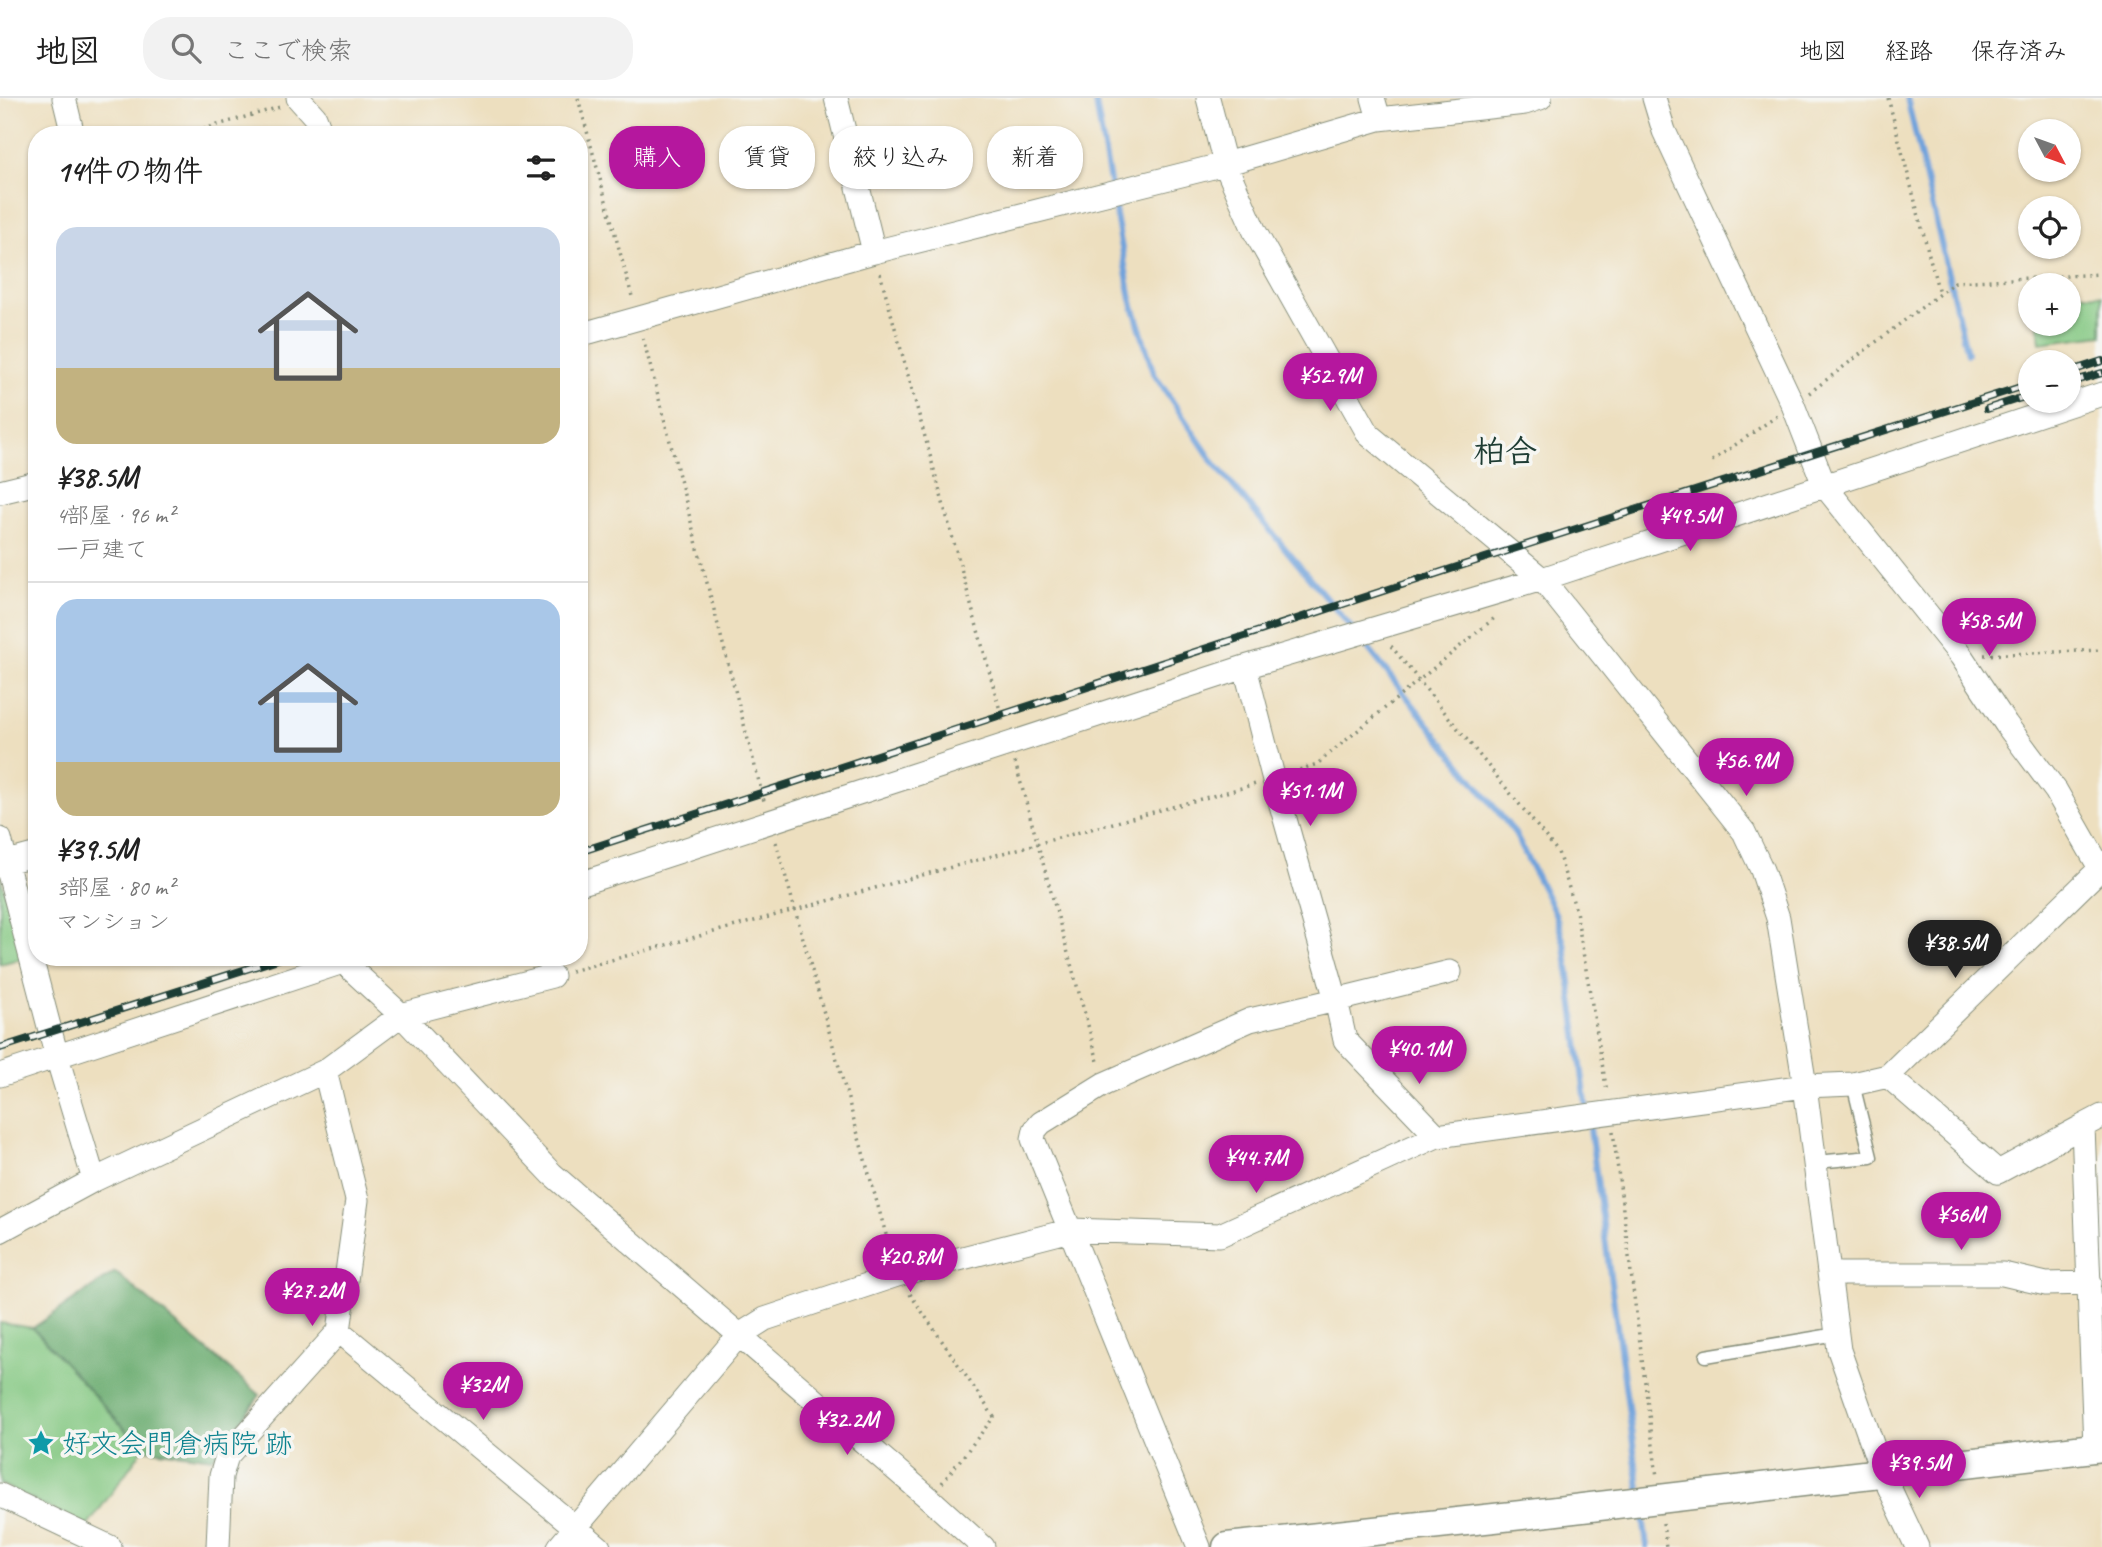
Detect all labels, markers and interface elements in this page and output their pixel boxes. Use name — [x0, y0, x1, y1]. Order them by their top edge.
search box — [143, 17, 633, 80]
icon: search — [167, 29, 205, 67]
text: 地図 — [35, 30, 101, 72]
text: ここで検索 — [223, 34, 353, 67]
text: 地図 — [1799, 36, 1847, 66]
text: 経路 — [1885, 36, 1933, 66]
text: 保存済み — [1971, 36, 2067, 66]
north arrow — [2018, 119, 2081, 182]
map controls — [2018, 119, 2081, 413]
chip: 購入 — [609, 126, 705, 189]
chip: 賃貸 — [719, 126, 815, 189]
chip: 絞り込み — [829, 126, 973, 189]
chip: 新着 — [987, 126, 1083, 189]
icon: filters — [522, 149, 560, 187]
text: 14件の物件 — [56, 152, 203, 190]
button: locate — [2018, 196, 2081, 259]
icon: home — [245, 273, 371, 399]
button: + — [2018, 273, 2081, 336]
button: − — [2018, 350, 2081, 413]
pin: ¥52.9M — [1273, 354, 1387, 413]
text: ¥52.9M — [1299, 361, 1361, 390]
district label: 柏合 — [1473, 431, 1537, 472]
text: ¥38.5M — [56, 458, 137, 496]
pin: ¥49.5M — [1633, 494, 1747, 553]
text: 4部屋 · 96 m² — [56, 501, 174, 530]
text: ¥49.5M — [1659, 501, 1721, 530]
text: 一戸建て — [56, 535, 148, 564]
pin: ¥58.5M — [1932, 598, 2046, 658]
text: ¥58.5M — [1958, 606, 2020, 635]
icon: home — [245, 645, 371, 771]
pin: ¥56.9M — [1689, 738, 1803, 798]
text: ¥56.9M — [1715, 746, 1777, 775]
pin: ¥51.1M — [1253, 768, 1367, 828]
text: ¥51.1M — [1279, 776, 1341, 805]
text: ¥39.5M — [56, 830, 137, 868]
text: 3部屋 · 80 m² — [56, 873, 174, 902]
text: マンション — [56, 907, 170, 936]
pin: ¥38.5M — [1898, 920, 2012, 980]
text: ¥38.5M — [1924, 928, 1986, 957]
pin: ¥40.1M — [1362, 1026, 1476, 1086]
text: ¥40.1M — [1388, 1034, 1450, 1063]
pin: ¥44.7M — [1199, 1136, 1313, 1195]
text: ¥44.7M — [1225, 1143, 1287, 1172]
pin: ¥56M — [1920, 1192, 2002, 1252]
text: ¥56M — [1937, 1200, 1985, 1229]
pin: ¥20.8M — [853, 1234, 967, 1294]
text: ¥20.8M — [879, 1242, 941, 1271]
pin: ¥27.2M — [255, 1268, 369, 1328]
text: ¥27.2M — [281, 1276, 343, 1305]
pin: ¥32M — [442, 1362, 524, 1422]
text: ¥32M — [459, 1370, 507, 1399]
pin: ¥32.2M — [790, 1398, 904, 1457]
text: ¥32.2M — [816, 1405, 878, 1434]
place label: 好文会門倉病院 跡 — [62, 1426, 293, 1461]
place icon: 好文会門倉病院 跡 — [26, 1428, 56, 1458]
pin: ¥39.5M — [1862, 1440, 1976, 1500]
text: ¥39.5M — [1888, 1448, 1950, 1477]

